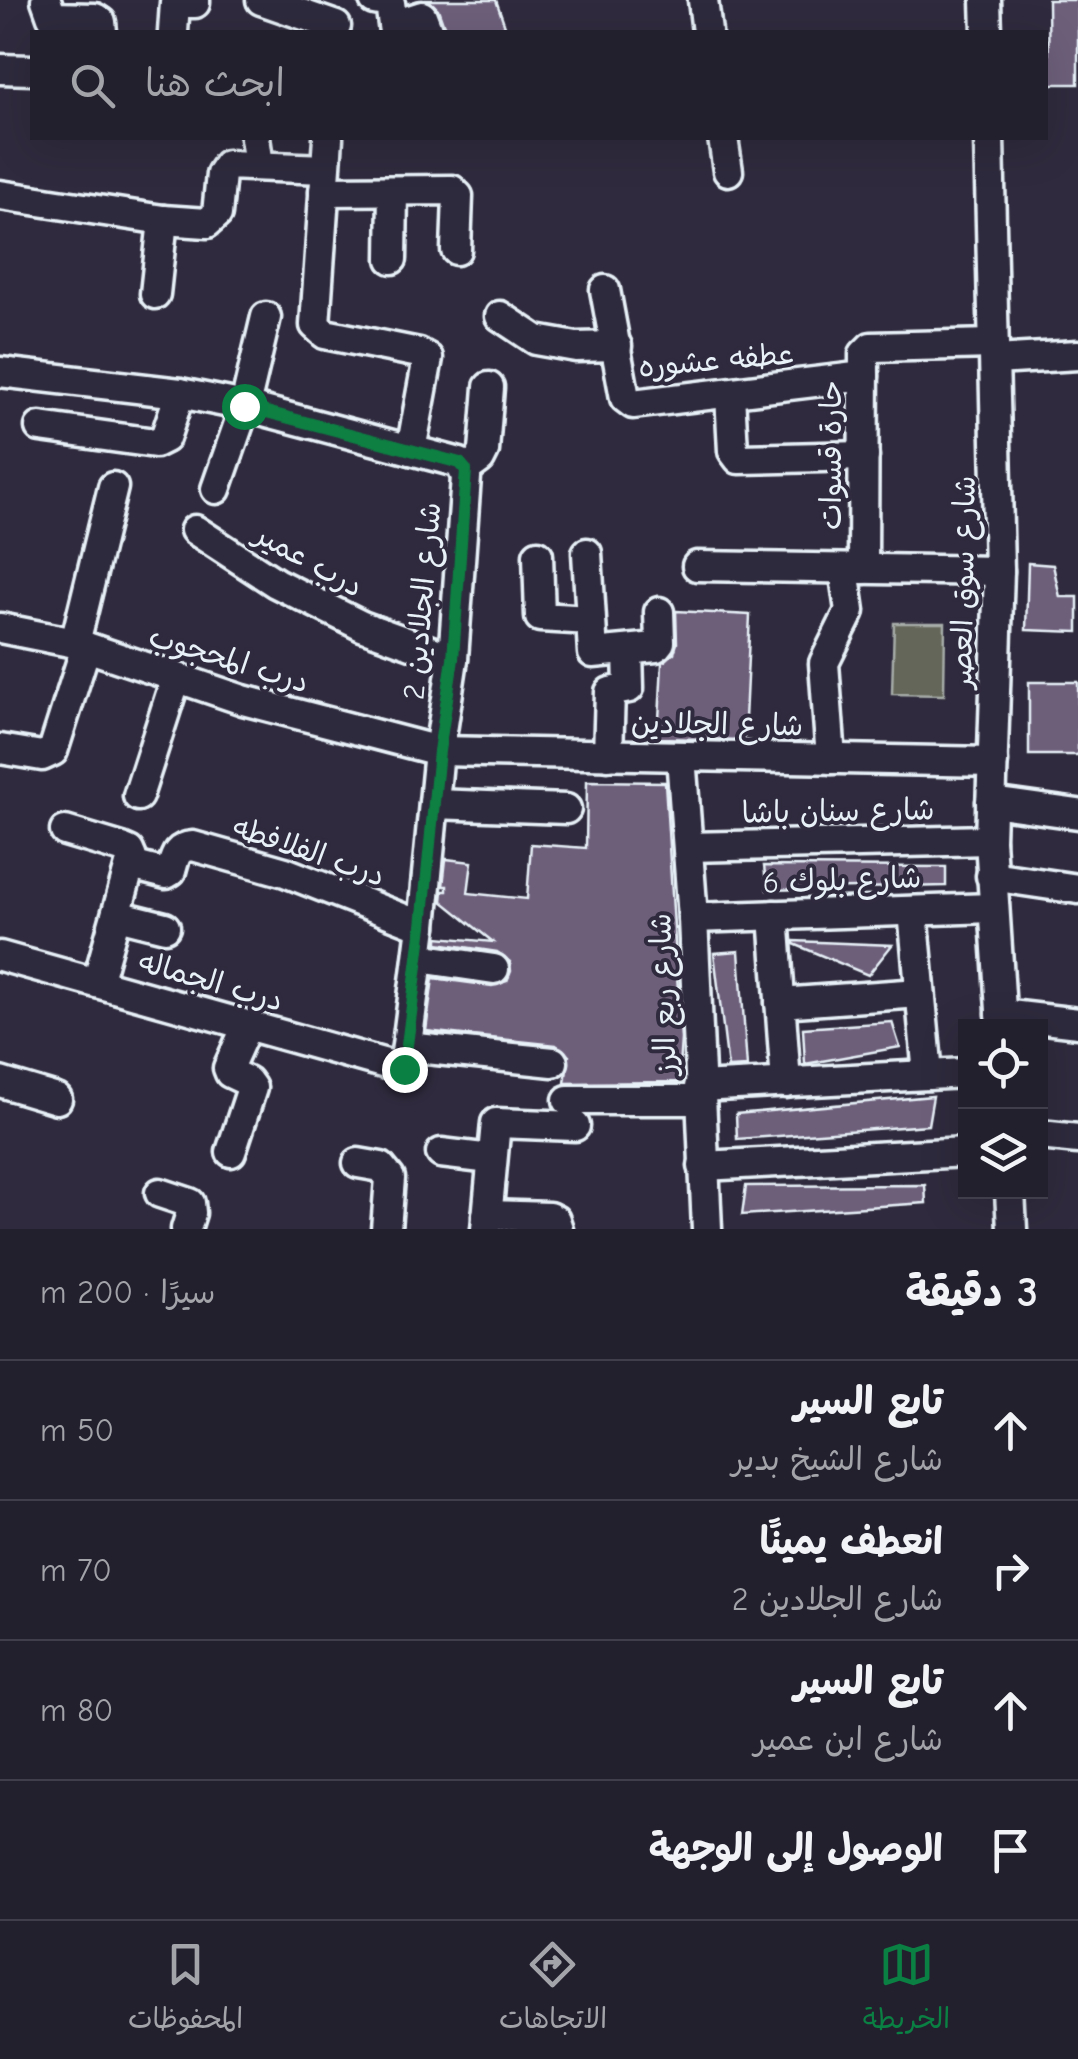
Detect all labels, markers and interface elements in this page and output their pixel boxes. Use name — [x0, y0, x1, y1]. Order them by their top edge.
search box — [30, 30, 1048, 140]
icon: search — [65, 58, 120, 113]
text: ابحث هنا — [145, 62, 285, 106]
street label: عطفه عشوره — [637, 336, 795, 385]
street label: حارة قسوات — [814, 380, 849, 530]
route start — [222, 384, 268, 430]
street label: شارع سوق العصر — [944, 475, 986, 692]
street label: شارع الجلادين 2 — [396, 501, 452, 702]
street label: درب عمير — [246, 515, 369, 605]
street label: درب المحجوب — [145, 619, 313, 700]
street label: شارع الجلادين — [630, 705, 803, 747]
street label: شارع سنان باشا — [741, 792, 935, 834]
street label: درب الفلافطه — [228, 809, 389, 894]
street label: شارع بلوك 6 — [762, 860, 922, 904]
street label: شارع ربع الرز — [643, 912, 687, 1079]
street label: درب الجماله — [135, 944, 287, 1019]
map controls — [958, 1019, 1048, 1199]
button: locate — [958, 1019, 1048, 1109]
route end — [382, 1047, 428, 1093]
button: layers — [958, 1109, 1048, 1199]
text: 3 دقيقة — [905, 1268, 1038, 1317]
text: سيرًا · 200 m — [40, 1274, 216, 1311]
text: تابع السير — [794, 1380, 943, 1424]
icon: ahead — [983, 1403, 1038, 1458]
text: 50 m — [40, 1412, 114, 1449]
text: شارع الشيخ بدير — [732, 1441, 943, 1478]
text: انعطف يمينًا — [760, 1520, 943, 1564]
icon: right — [983, 1543, 1038, 1598]
text: 70 m — [40, 1552, 112, 1589]
text: شارع الجلادين 2 — [732, 1581, 943, 1618]
text: تابع السير — [794, 1660, 943, 1704]
icon: ahead — [983, 1683, 1038, 1738]
text: 80 m — [40, 1692, 113, 1729]
text: شارع ابن عمير — [754, 1721, 943, 1758]
icon: arrive — [983, 1823, 1038, 1878]
text: الوصول إلى الوجهة — [649, 1827, 943, 1871]
tab: المحفوظات — [128, 1937, 243, 2043]
tab: الاتجاهات — [499, 1937, 607, 2043]
tab: الخريطة — [863, 1937, 950, 2043]

